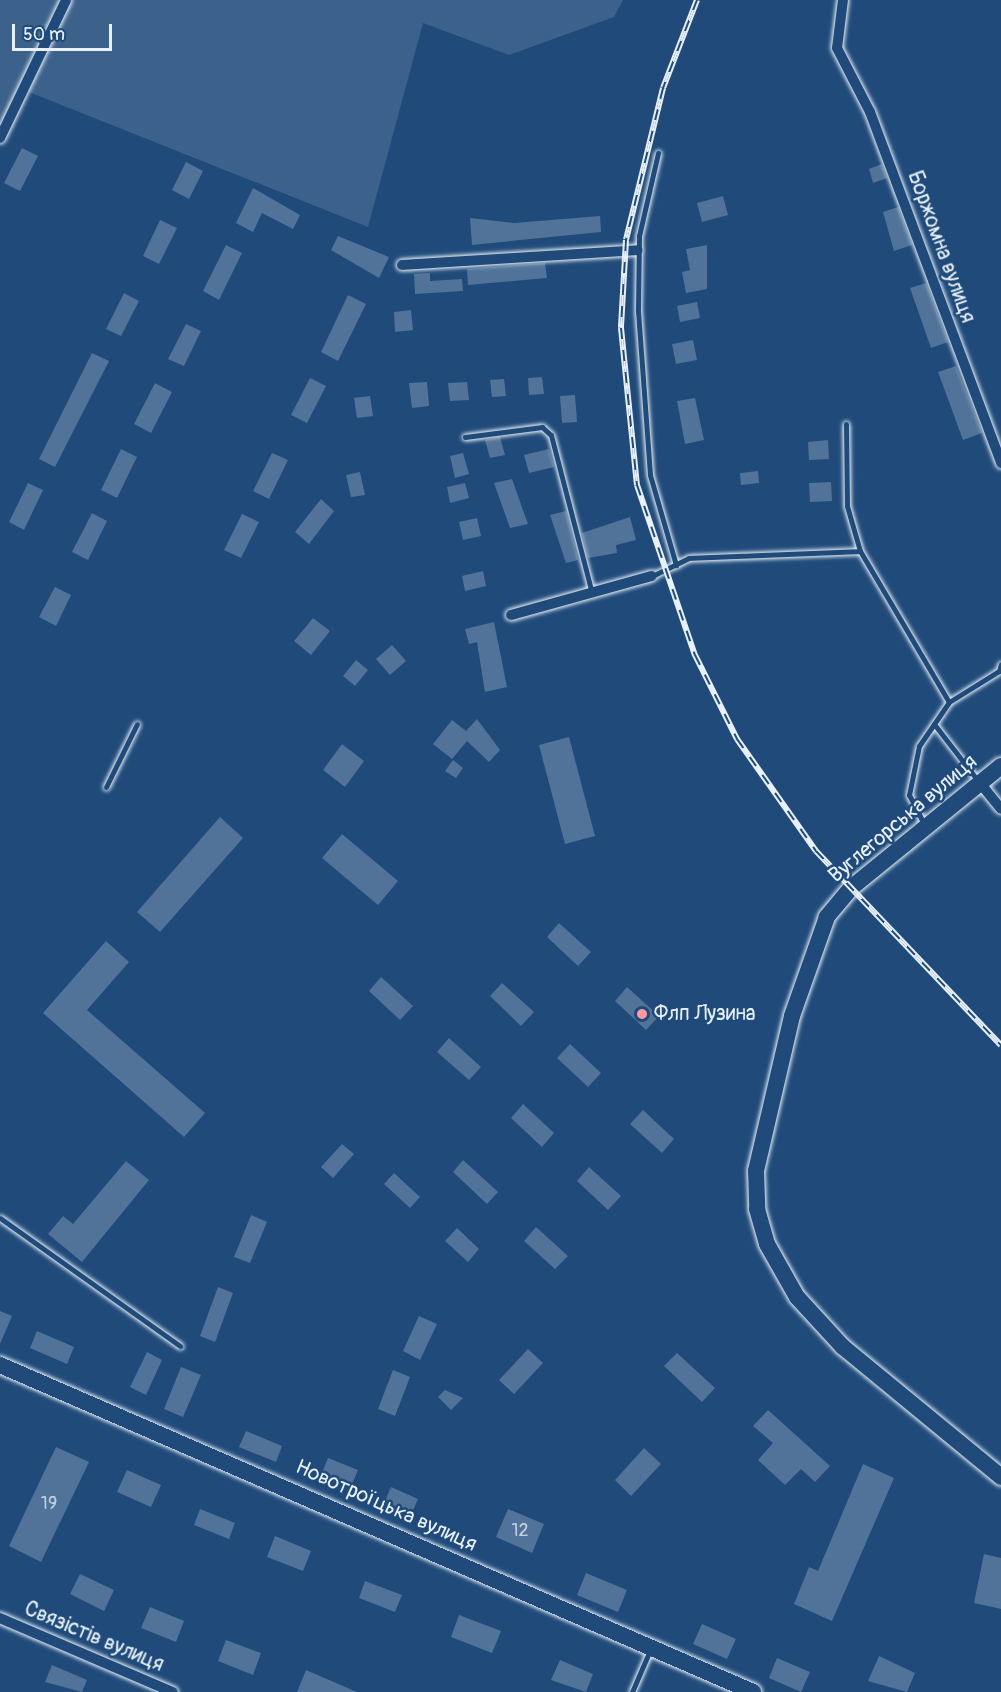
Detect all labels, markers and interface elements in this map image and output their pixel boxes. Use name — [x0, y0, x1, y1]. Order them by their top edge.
scale bar — [15, 12, 116, 50]
text: 50 m — [23, 23, 65, 46]
street label: Боржомна вулиця — [902, 168, 980, 326]
street label: Вуглегорська вулиця — [824, 750, 982, 888]
place label: Флп Лузина — [654, 1001, 756, 1027]
marker: Флп Лузина — [635, 1007, 649, 1021]
street label: Новотроїцька вулиця — [291, 1455, 481, 1557]
house number: 19 — [41, 1493, 57, 1515]
house number: 12 — [511, 1520, 529, 1542]
street label: Связістів вулиця — [20, 1596, 168, 1678]

